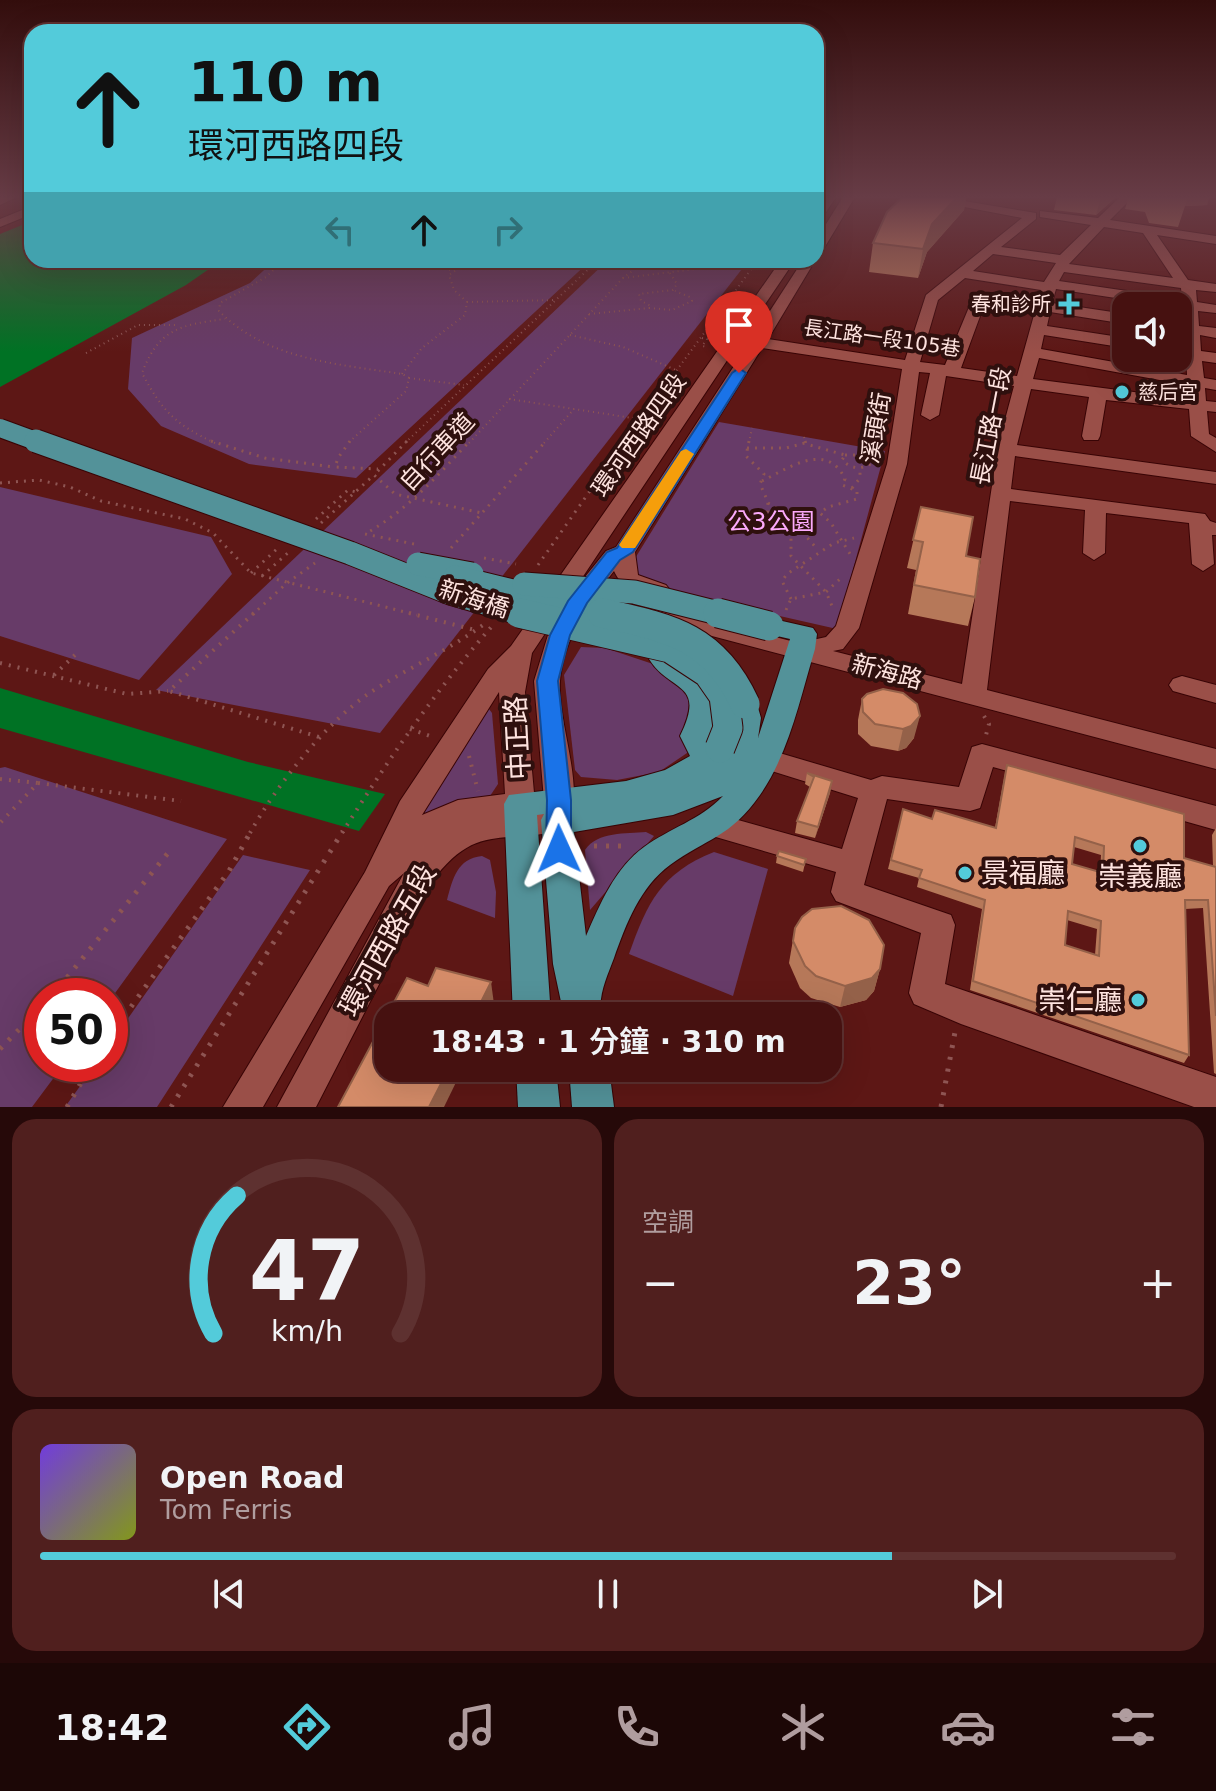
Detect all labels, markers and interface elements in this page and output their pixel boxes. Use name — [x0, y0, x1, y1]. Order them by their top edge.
text: 110 m — [188, 49, 383, 114]
icon: ahead — [56, 56, 160, 160]
text: 環河西路四段 — [188, 125, 404, 166]
icon: left — [318, 208, 362, 252]
icon: ahead — [402, 208, 446, 252]
icon: right — [486, 208, 530, 252]
pin — [705, 291, 773, 373]
place label: 春和診所 — [971, 292, 1051, 316]
map controls — [1112, 292, 1192, 372]
button: sound — [1112, 292, 1192, 372]
marker: 春和診所 — [1058, 293, 1080, 315]
icon: arrive — [717, 303, 761, 347]
street label: 長江路一段105巷 — [802, 315, 962, 361]
street label: 長江路一段 — [966, 364, 1016, 488]
street label: 環河西路四段 — [586, 368, 692, 502]
place label: 慈后宮 — [1138, 380, 1198, 404]
marker: 慈后宮 — [1113, 383, 1131, 401]
street label: 溪頭街 — [856, 390, 896, 466]
street label: 自行車道 — [394, 407, 480, 497]
park label: 公3公園 — [727, 508, 815, 536]
street label: 新海橋 — [435, 575, 513, 623]
street label: 新海路 — [849, 649, 925, 695]
street label: 中正路 — [499, 695, 536, 781]
position arrow — [517, 807, 601, 891]
marker: 崇義廳 — [1131, 837, 1149, 855]
place label: 景福廳 — [981, 857, 1065, 890]
street label: 環河西路五段 — [332, 859, 443, 1022]
place label: 崇義廳 — [1098, 860, 1182, 893]
marker: 景福廳 — [956, 864, 974, 882]
speed limit sign: 50 — [24, 978, 128, 1082]
place label: 崇仁廳 — [1038, 984, 1122, 1017]
marker: 崇仁廳 — [1129, 991, 1147, 1009]
text: 18:43 · 1 分鐘 · 310 m — [430, 1024, 786, 1059]
text: 空調 — [642, 1207, 694, 1237]
text: 47 — [249, 1223, 365, 1320]
text: 23° — [852, 1248, 966, 1318]
text: − — [642, 1257, 679, 1308]
text: + — [1139, 1257, 1176, 1308]
text: km/h — [271, 1314, 343, 1348]
text: Open Road — [160, 1460, 345, 1495]
text: Tom Ferris — [160, 1495, 292, 1525]
icon: previous — [207, 1572, 251, 1616]
icon: pause — [586, 1572, 630, 1616]
icon: next — [965, 1572, 1009, 1616]
icon: directions — [279, 1699, 335, 1755]
icon: music — [444, 1699, 500, 1755]
icon: phone — [609, 1699, 665, 1755]
icon: climate — [775, 1699, 831, 1755]
icon: car — [940, 1699, 996, 1755]
icon: filters — [1105, 1699, 1161, 1755]
text: 18:42 — [55, 1707, 169, 1748]

